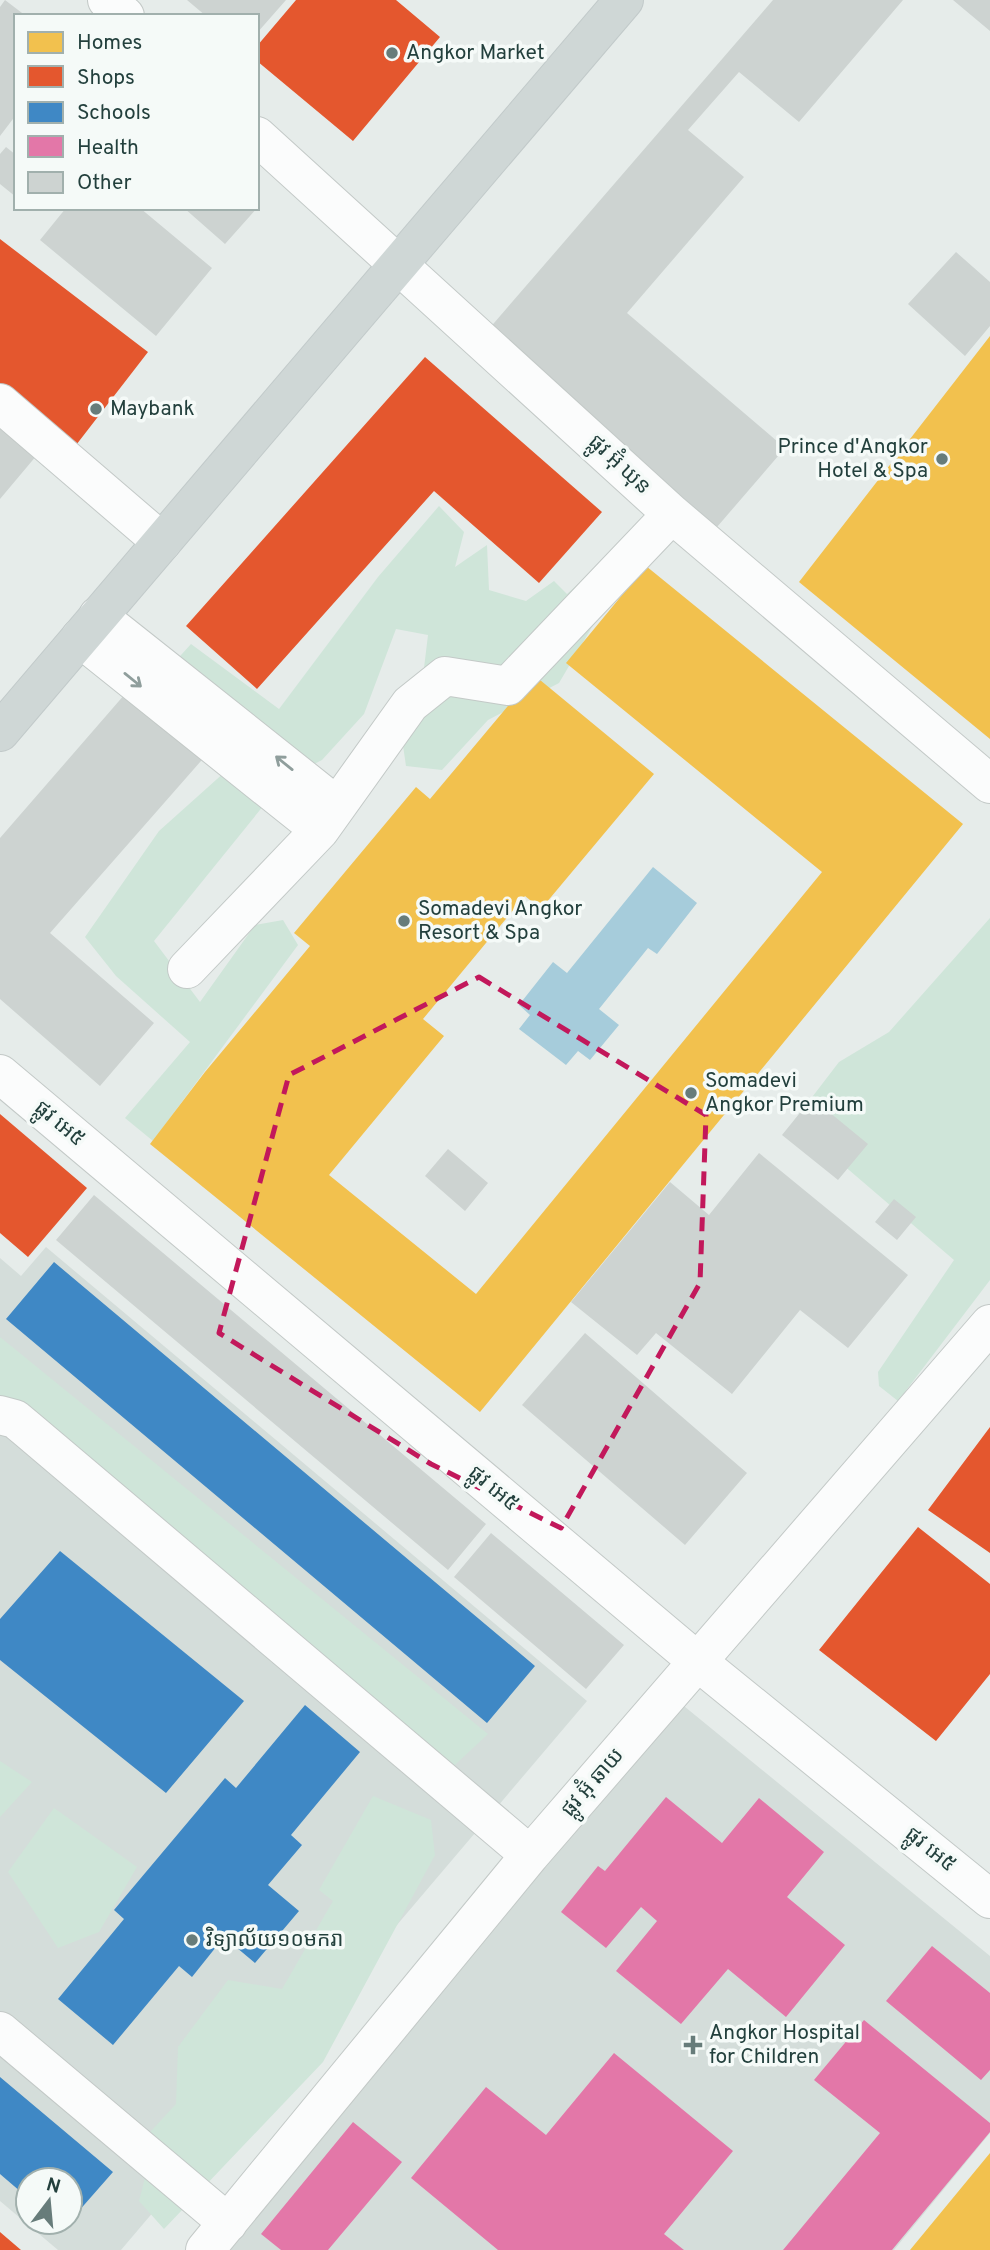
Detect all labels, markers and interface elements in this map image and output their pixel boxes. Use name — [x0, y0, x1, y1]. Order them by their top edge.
legend — [14, 14, 259, 210]
text: Homes — [77, 30, 142, 57]
place label: Angkor Market — [406, 40, 545, 67]
marker: Angkor Market — [384, 45, 400, 61]
text: Shops — [77, 65, 135, 92]
text: Schools — [77, 100, 151, 127]
text: Health — [77, 135, 139, 162]
text: Other — [77, 170, 132, 197]
place label: Maybank — [110, 396, 195, 423]
marker: Maybank — [88, 401, 104, 417]
street label: ផ្លូវ អ៊ុំ ឃុន — [579, 428, 657, 504]
place label: Prince d'Angkor Hotel & Spa — [778, 434, 928, 485]
marker: Prince d'Angkor Hotel & Spa — [934, 451, 950, 467]
one-way arrow — [124, 673, 142, 688]
one-way arrow — [275, 755, 293, 771]
place label: Somadevi Angkor Resort & Spa — [418, 896, 582, 947]
marker: Somadevi Angkor Resort & Spa — [396, 913, 412, 929]
place label: Somadevi Angkor Premium — [705, 1068, 864, 1119]
marker: Somadevi Angkor Premium — [683, 1085, 699, 1101]
street label: ផ្លូវ អេ៥ — [25, 1095, 90, 1156]
street label: ផ្លូវ អេ៥ — [459, 1460, 524, 1521]
street label: ផ្លូវ អ៊ុំ ឆាយ — [555, 1742, 634, 1826]
street label: ផ្លូវ អេ៥ — [896, 1821, 961, 1882]
place label: វិទ្យាល័យ១០មករា — [205, 1926, 343, 1954]
marker: វិទ្យាល័យ១០មករា — [184, 1932, 200, 1948]
place label: Angkor Hospital for Children — [709, 2020, 860, 2071]
marker: Angkor Hospital for Children — [683, 2035, 703, 2055]
north arrow — [14, 2166, 84, 2236]
text: N — [43, 2173, 63, 2200]

